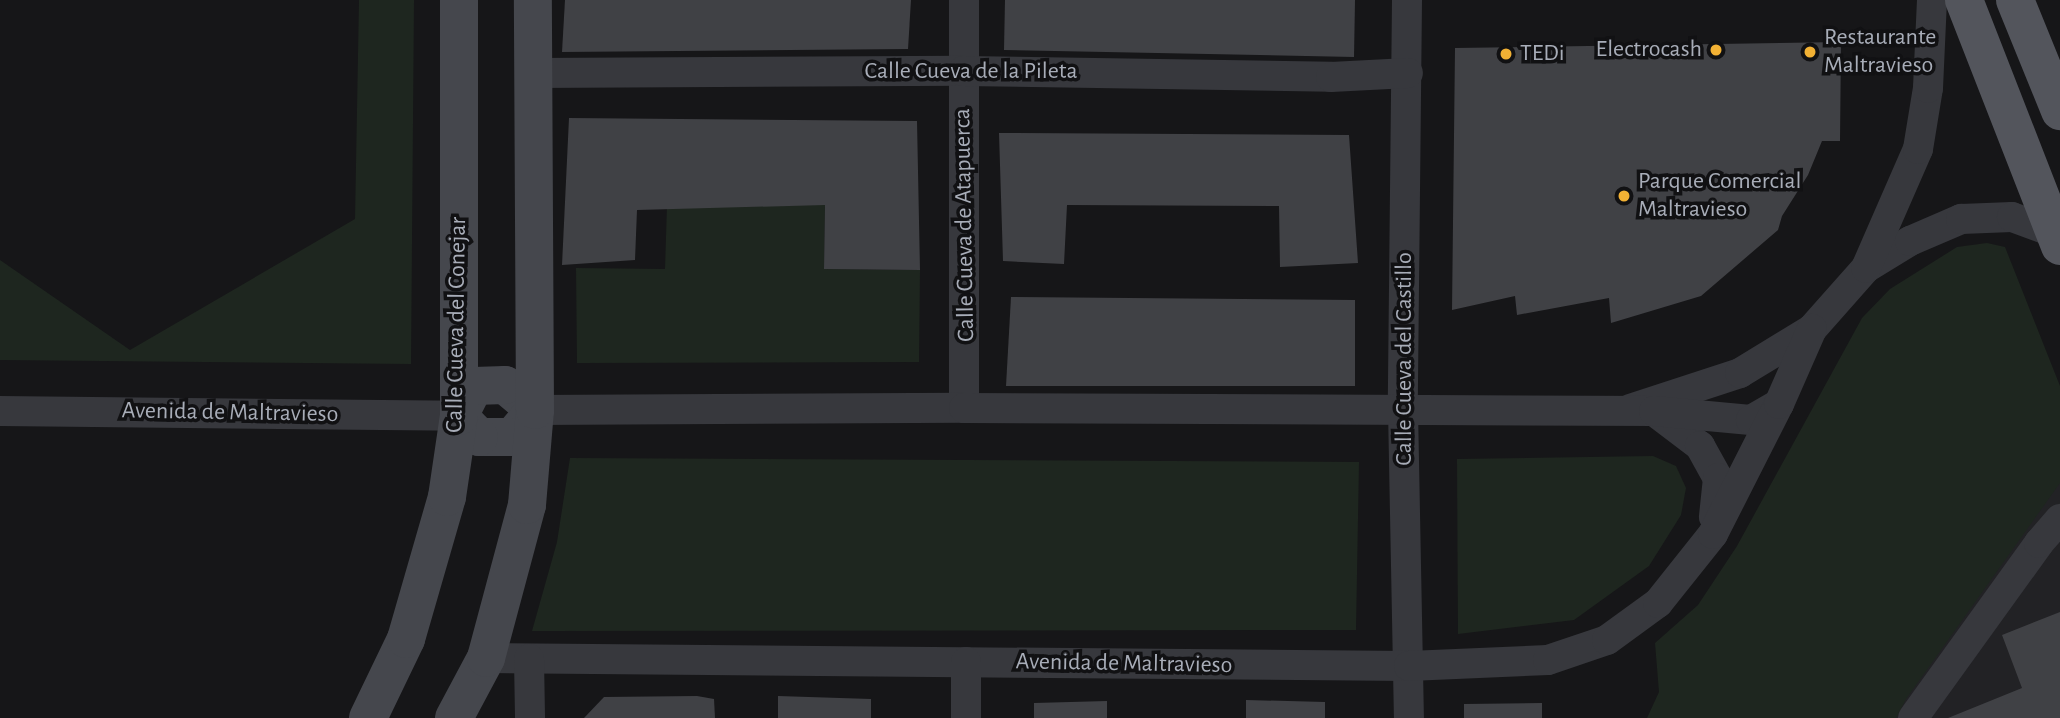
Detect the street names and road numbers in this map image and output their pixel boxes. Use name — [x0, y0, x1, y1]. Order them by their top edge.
street label: Calle Cueva de la Pileta — [864, 58, 1078, 86]
street label: Calle Cueva de Atapuerca — [949, 108, 981, 342]
street label: Calle Cueva del Conejar — [441, 217, 473, 433]
street label: Calle Cueva del Castillo — [1391, 252, 1419, 466]
street label: Avenida de Maltravieso — [121, 397, 339, 429]
street label: Avenida de Maltravieso — [1015, 648, 1233, 680]

